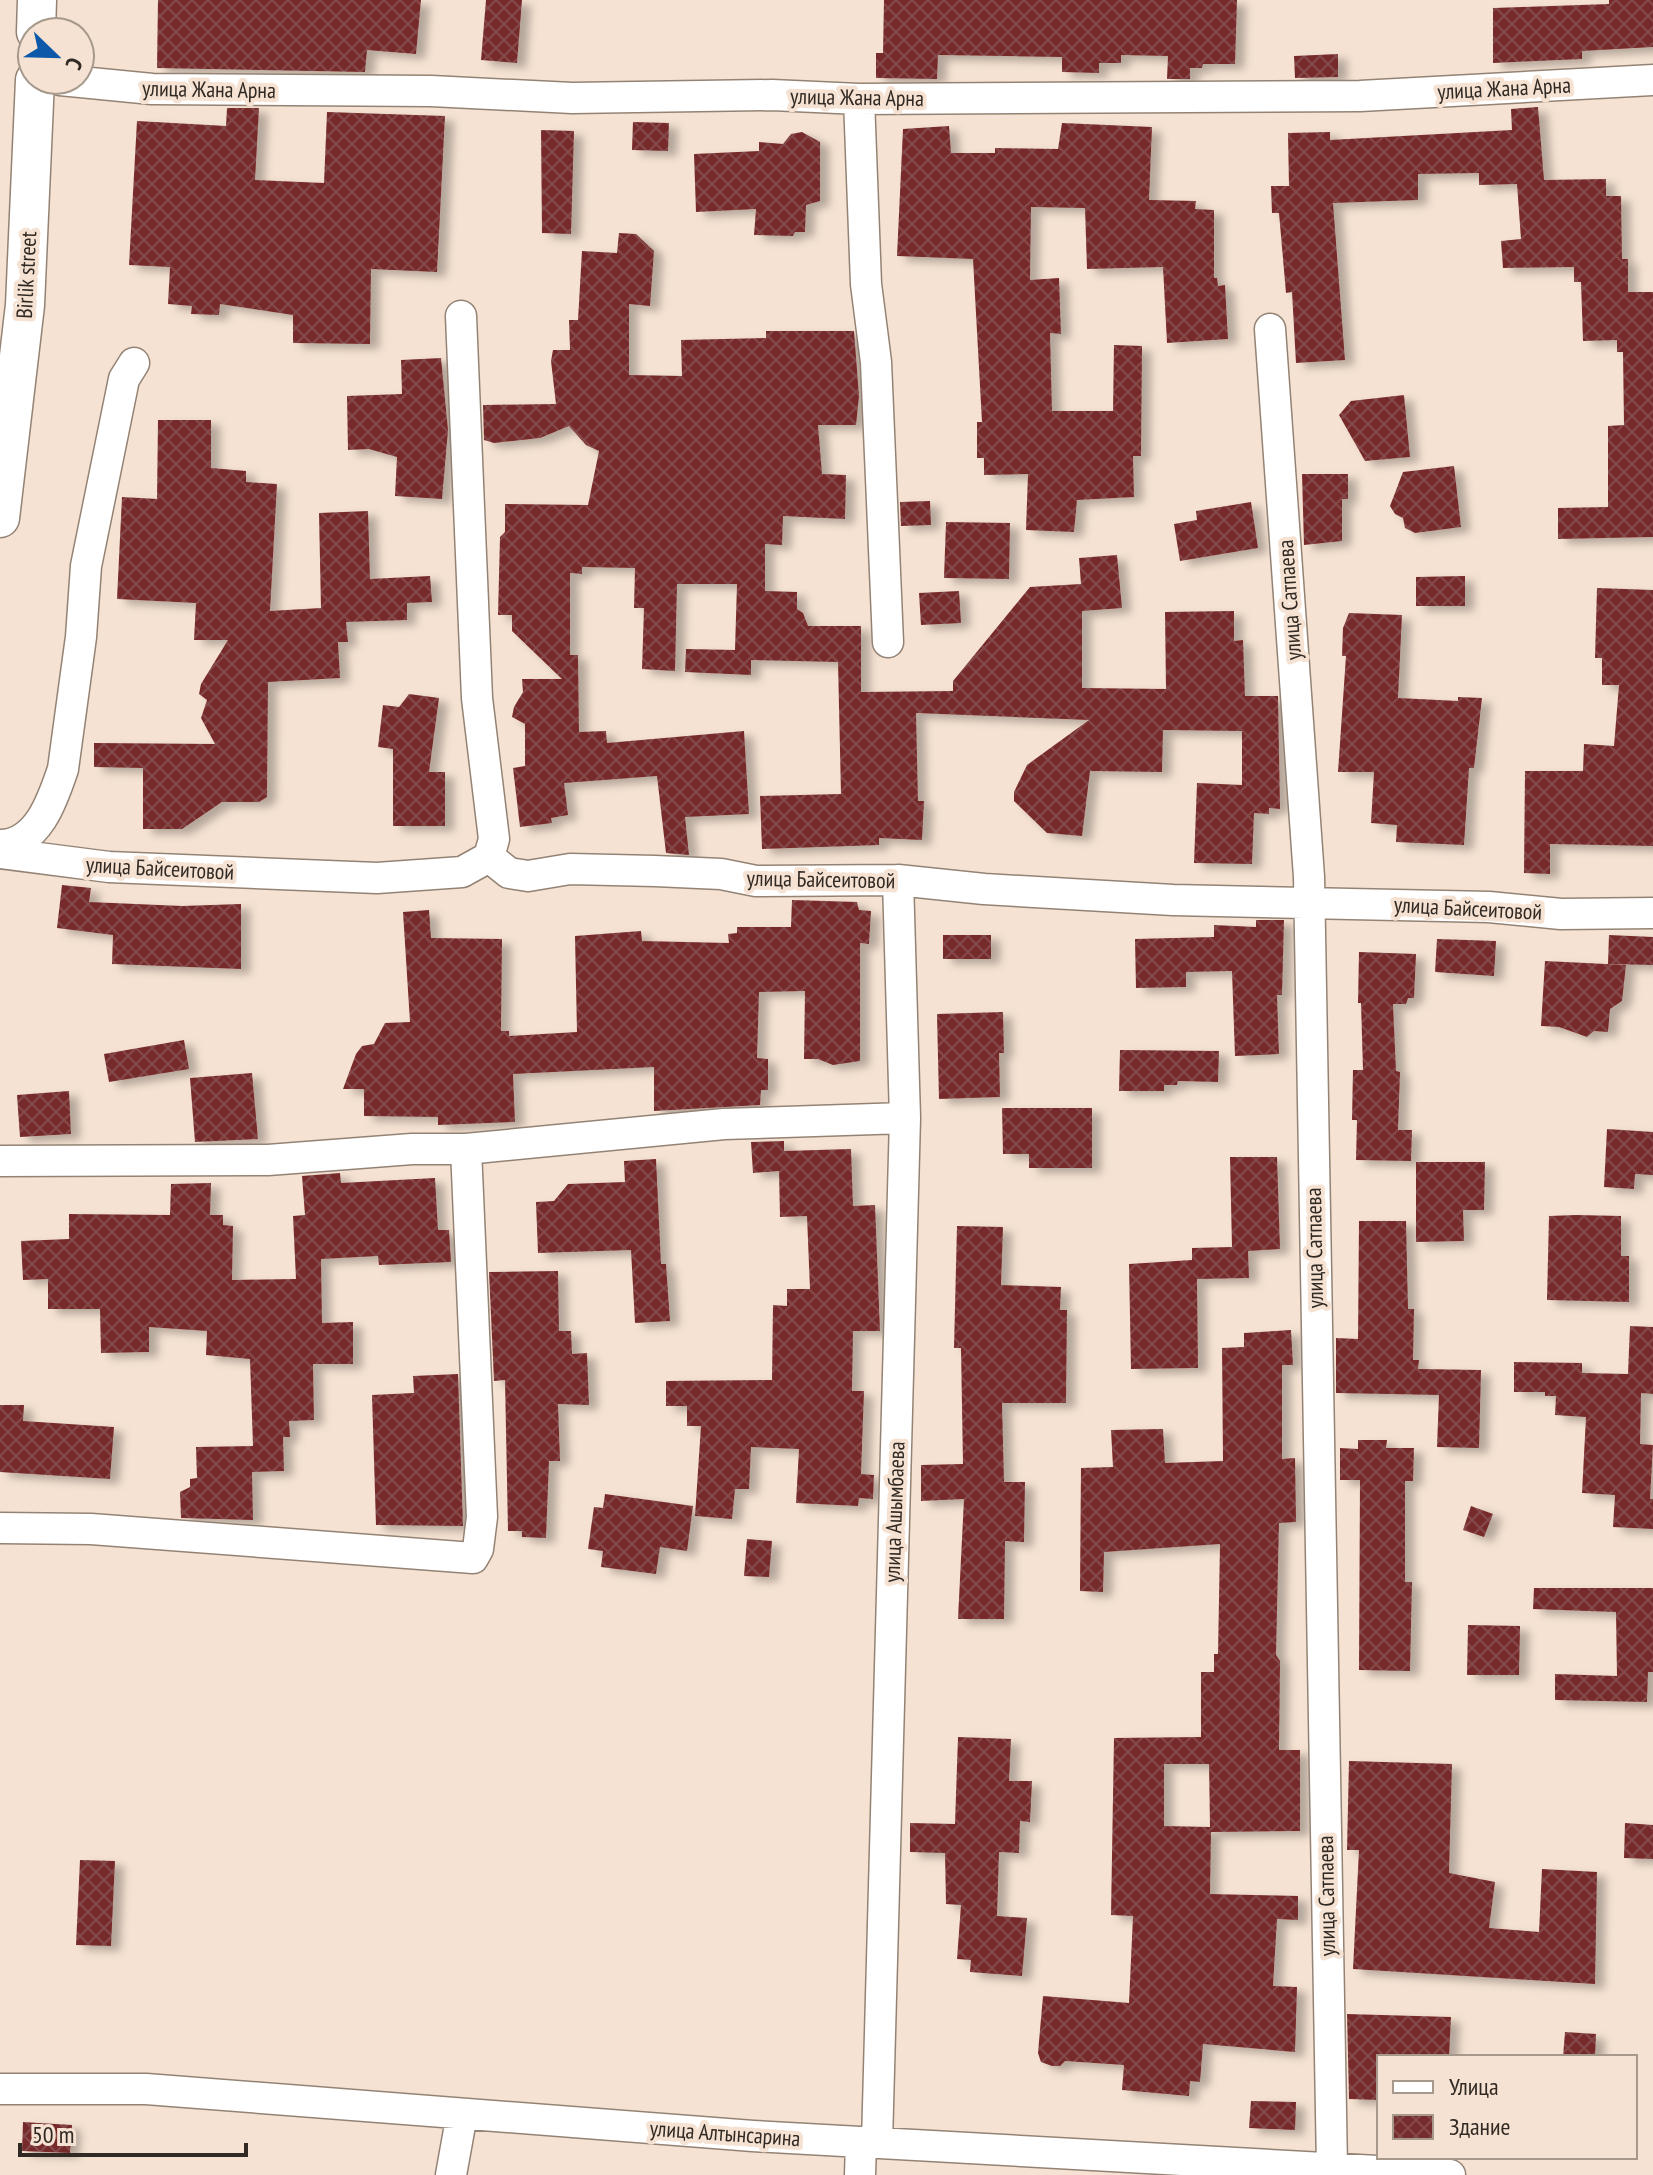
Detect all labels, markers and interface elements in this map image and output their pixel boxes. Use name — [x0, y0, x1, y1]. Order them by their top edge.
north arrow — [16, 16, 96, 96]
text: С — [60, 54, 89, 74]
street label: улица Жана Арна — [1436, 71, 1572, 105]
street label: улица Жана Арна — [142, 74, 276, 104]
street label: улица Жана Арна — [790, 82, 924, 112]
street label: Birlik street — [10, 231, 42, 319]
street label: улица Сатпаева — [1271, 539, 1307, 661]
street label: улица Байсеитовой — [85, 850, 235, 886]
street label: улица Байсеитовой — [746, 864, 896, 894]
street label: улица Байсеитовой — [1393, 890, 1543, 926]
street label: улица Сатпаева — [1299, 1187, 1329, 1309]
street label: улица Ашымбаева — [878, 1441, 910, 1583]
street label: улица Сатпаева — [1311, 1835, 1341, 1957]
legend — [1377, 2055, 1637, 2159]
text: Улица — [1449, 2071, 1499, 2102]
scale bar — [20, 2107, 246, 2157]
text: Здание — [1449, 2111, 1510, 2142]
street label: улица Алтынсарина — [649, 2114, 801, 2152]
text: 50 m — [32, 2119, 74, 2150]

